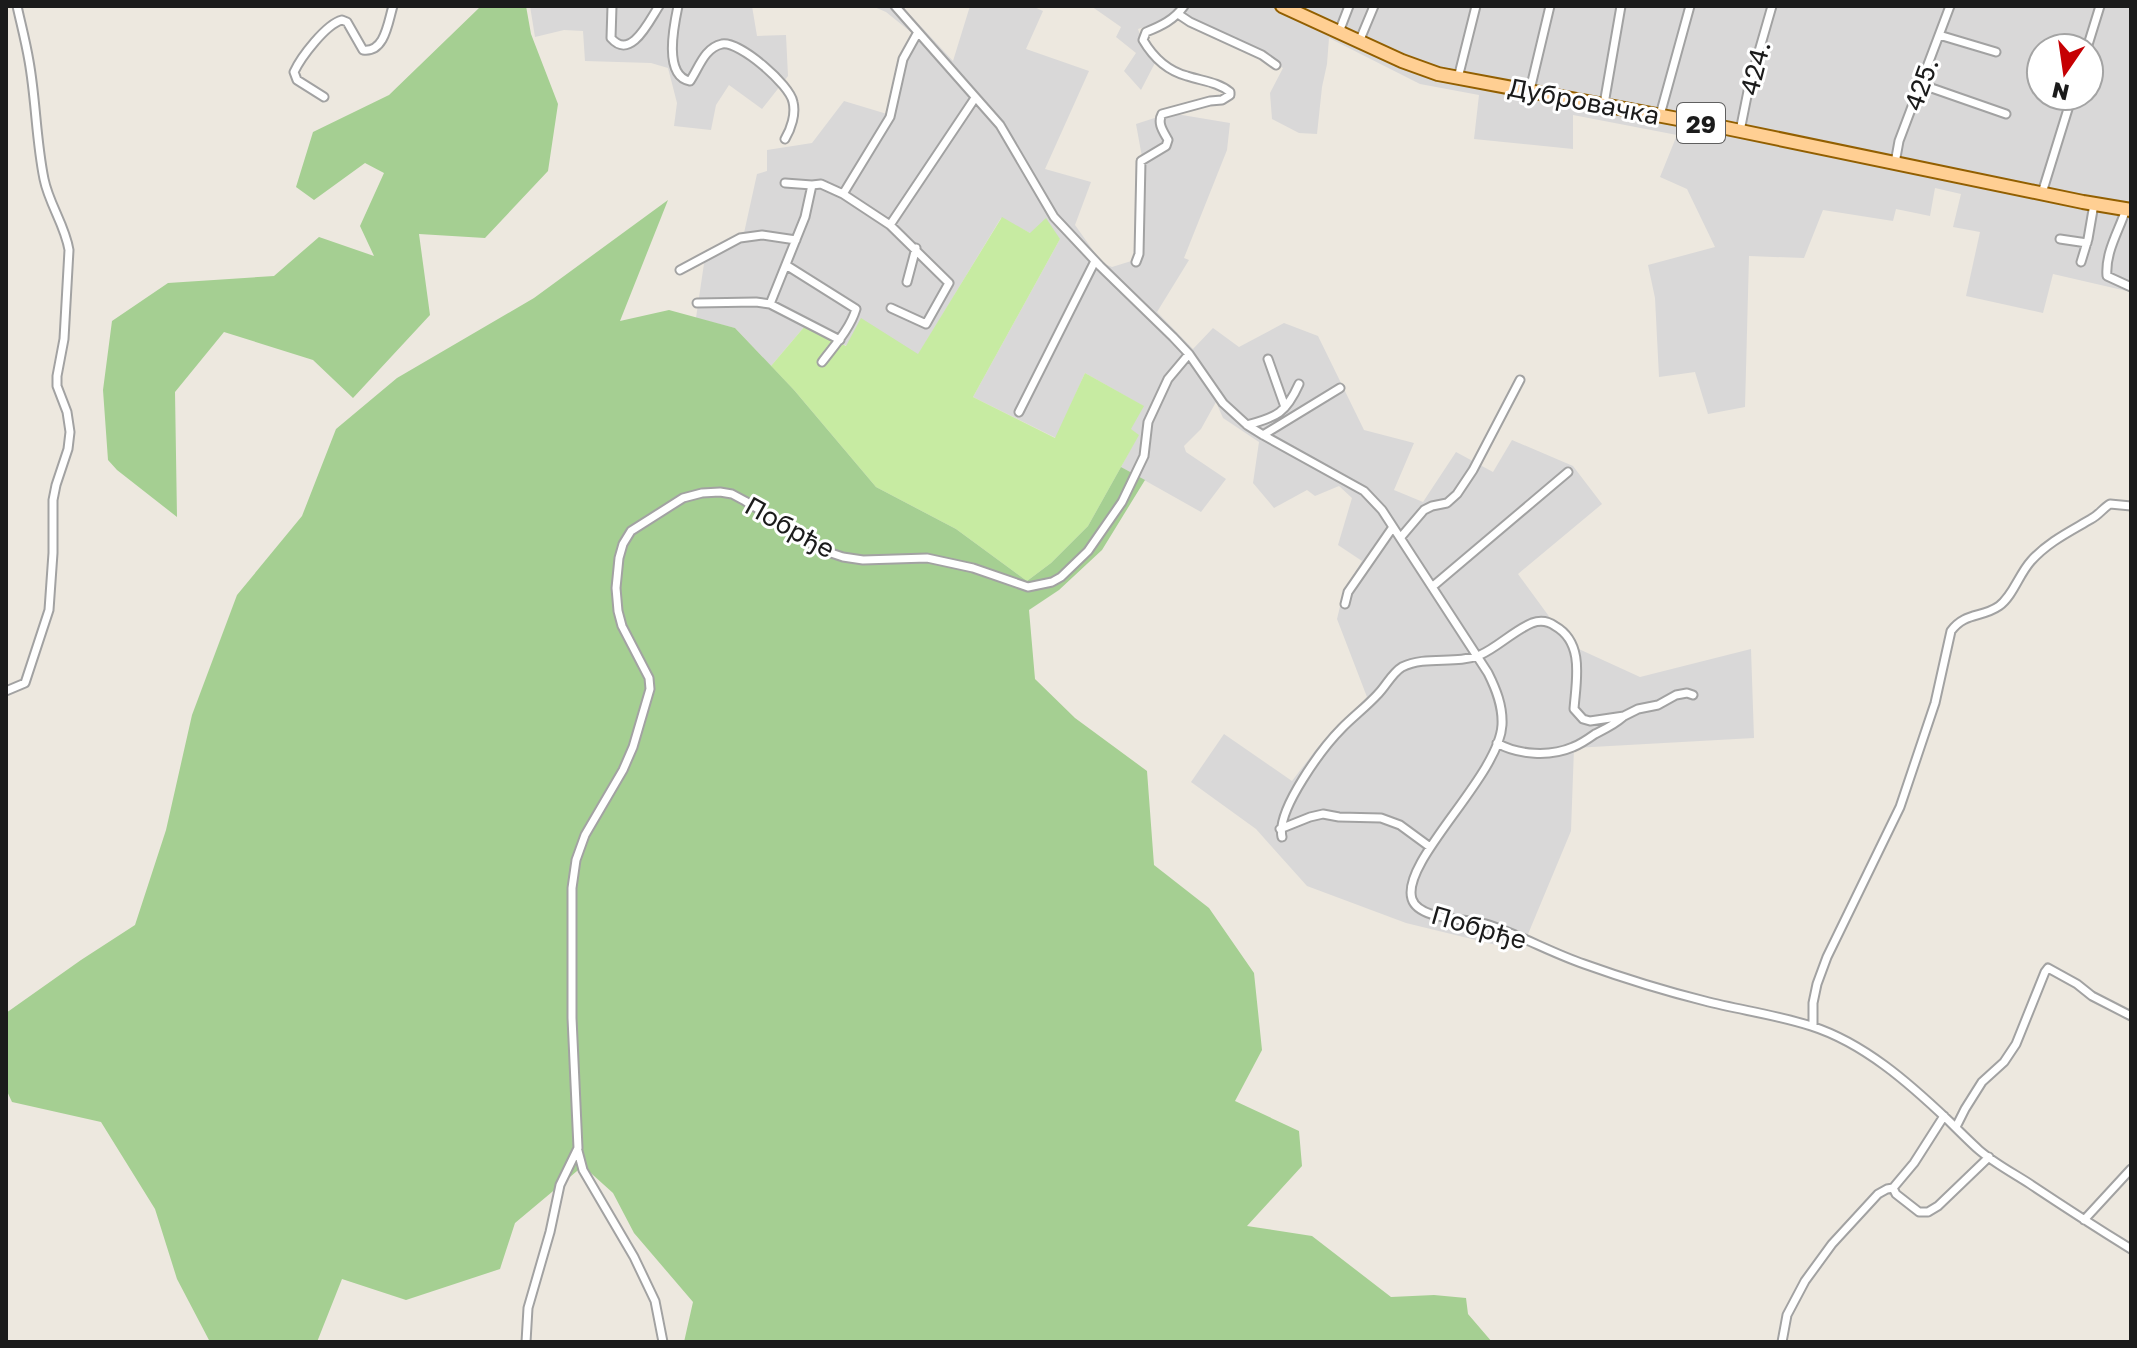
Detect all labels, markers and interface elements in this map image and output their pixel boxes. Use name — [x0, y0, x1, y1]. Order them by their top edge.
north arrow — [2025, 32, 2105, 112]
street label: 424. — [1733, 38, 1777, 98]
street label: 425. — [1897, 53, 1945, 115]
street label: Дубровачка — [1506, 71, 1662, 131]
text: N — [2049, 77, 2072, 107]
road number: 29 — [1677, 103, 1725, 143]
street label: Побрђе — [740, 490, 840, 564]
street label: Побрђе — [1428, 899, 1530, 955]

